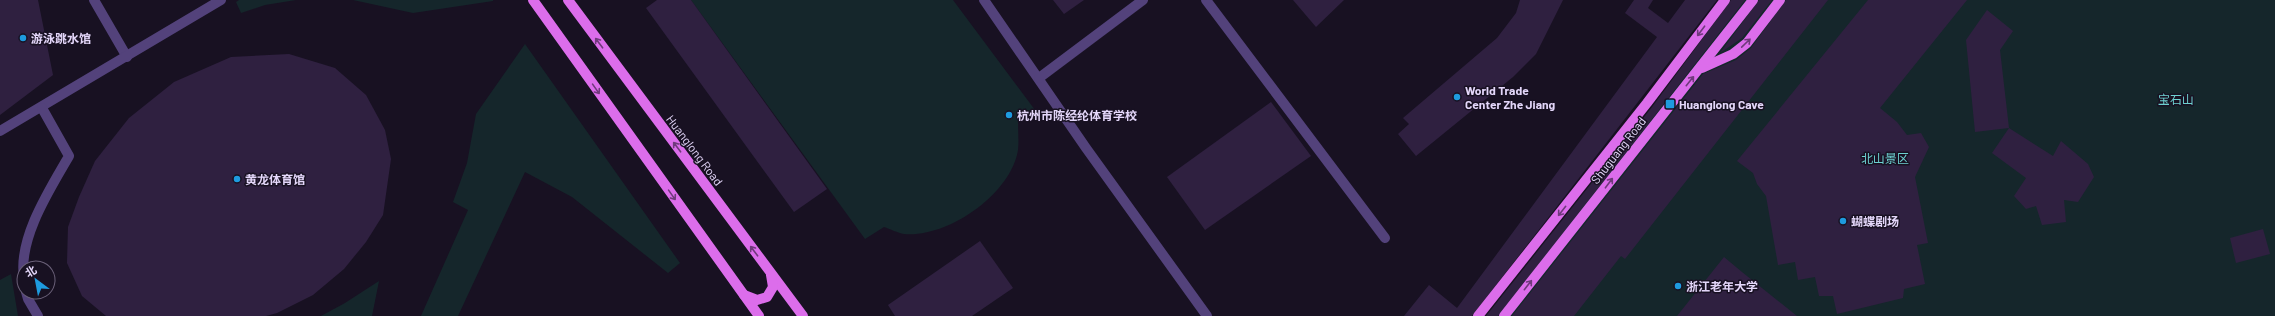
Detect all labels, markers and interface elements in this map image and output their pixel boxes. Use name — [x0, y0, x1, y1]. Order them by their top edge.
one-way arrow — [1697, 26, 1706, 37]
place label: 游泳跳水馆 — [31, 31, 91, 45]
marker: 游泳跳水馆 — [18, 33, 28, 43]
one-way arrow — [595, 37, 603, 48]
one-way arrow — [1741, 38, 1751, 48]
one-way arrow — [1685, 76, 1694, 87]
one-way arrow — [592, 83, 600, 94]
place label: World Trade Center Zhe Jiang — [1465, 83, 1556, 111]
marker: World Trade Center Zhe Jiang — [1452, 92, 1462, 102]
park label: 宝石山 — [2158, 92, 2194, 106]
place label: Huanglong Cave — [1679, 97, 1764, 111]
marker: Huanglong Cave — [1664, 98, 1676, 110]
place label: 杭州市陈经纶体育学校 — [1017, 108, 1137, 122]
marker: 杭州市陈经纶体育学校 — [1004, 110, 1014, 120]
street label: Huanglong Road — [664, 112, 726, 188]
street label: Shuguang Road — [1588, 114, 1648, 186]
one-way arrow — [673, 142, 681, 153]
park label: 北山景区 — [1861, 151, 1909, 165]
place label: 黄龙体育馆 — [245, 172, 305, 186]
marker: 黄龙体育馆 — [232, 174, 242, 184]
one-way arrow — [1604, 178, 1613, 189]
one-way arrow — [668, 189, 676, 200]
one-way arrow — [1557, 206, 1566, 217]
place label: 蝴蝶剧场 — [1851, 214, 1899, 228]
marker: 蝴蝶剧场 — [1838, 216, 1848, 226]
one-way arrow — [750, 246, 758, 257]
north arrow — [16, 260, 56, 300]
text: 北 — [22, 263, 39, 280]
place label: 浙江老年大学 — [1686, 279, 1758, 293]
one-way arrow — [1524, 280, 1533, 291]
marker: 浙江老年大学 — [1673, 281, 1683, 291]

